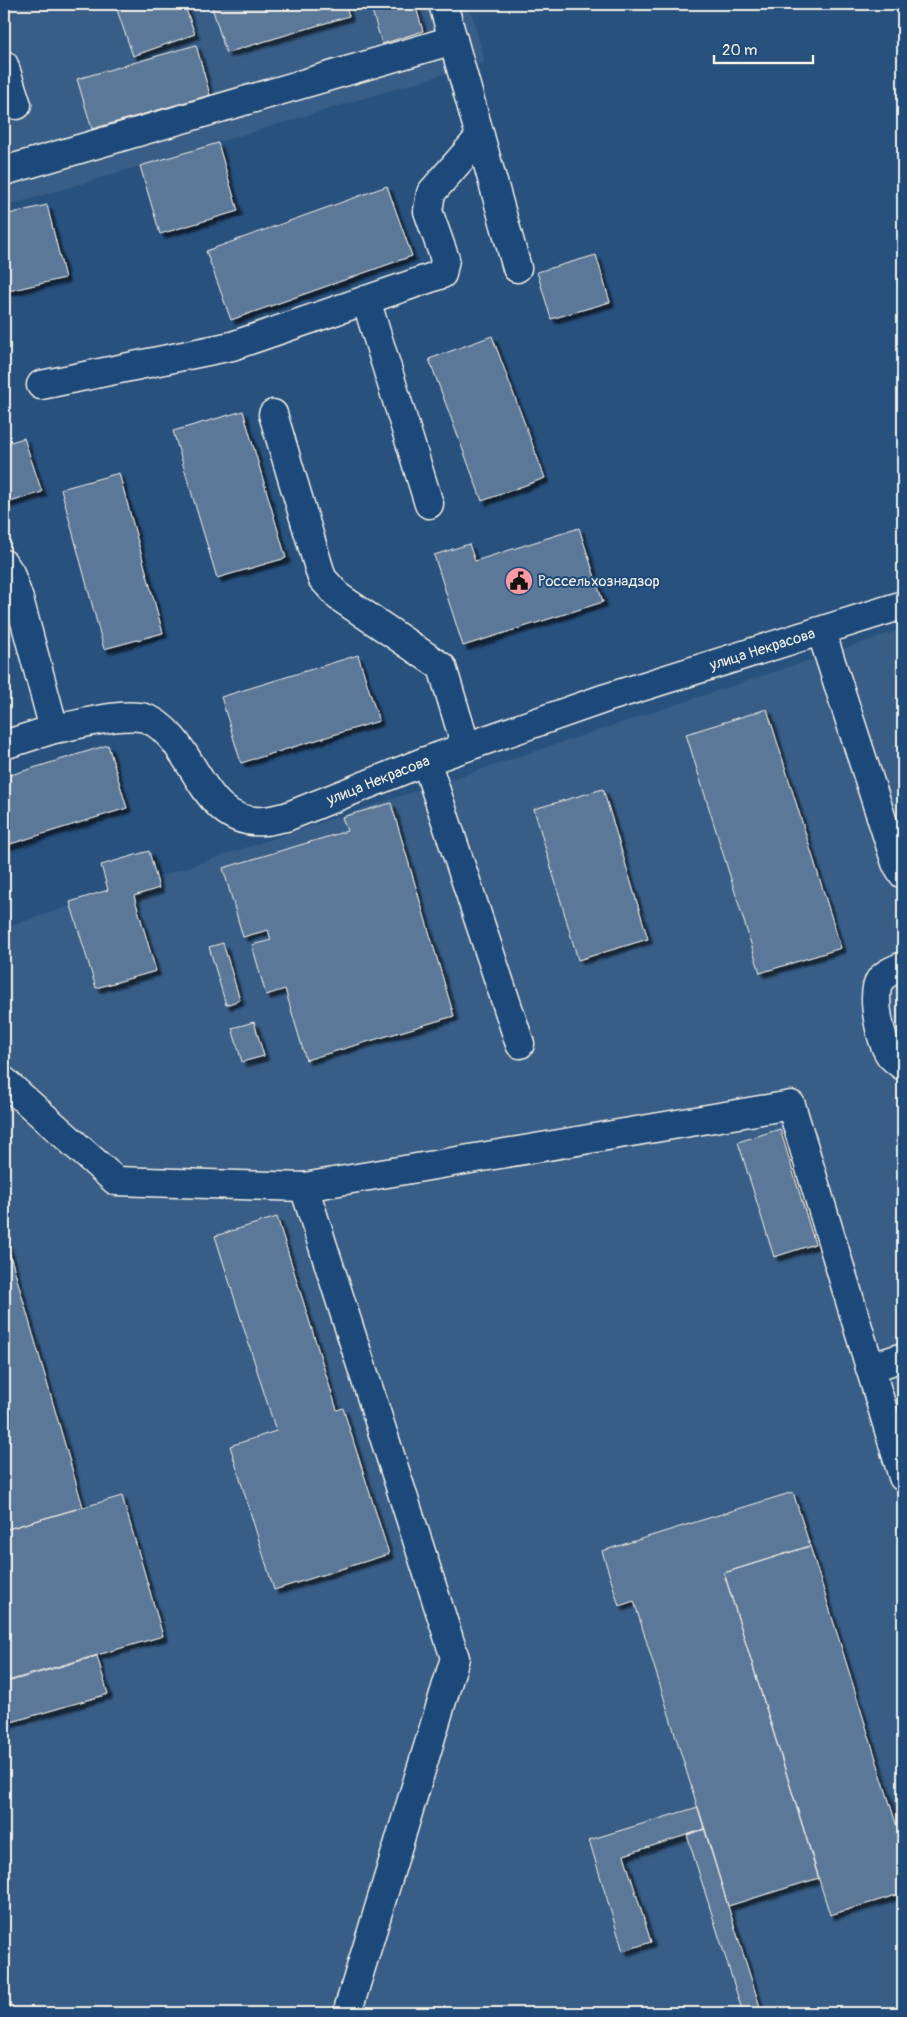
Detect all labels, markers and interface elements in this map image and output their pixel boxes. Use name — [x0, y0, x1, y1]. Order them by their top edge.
scale bar — [714, 32, 813, 64]
text: 20 m — [722, 41, 757, 60]
public building icon: Россельхознадзор — [504, 566, 534, 596]
place label: Россельхознадзор — [538, 572, 660, 591]
street label: улица Некрасова — [706, 624, 817, 675]
street label: улица Некрасова — [323, 751, 433, 810]

